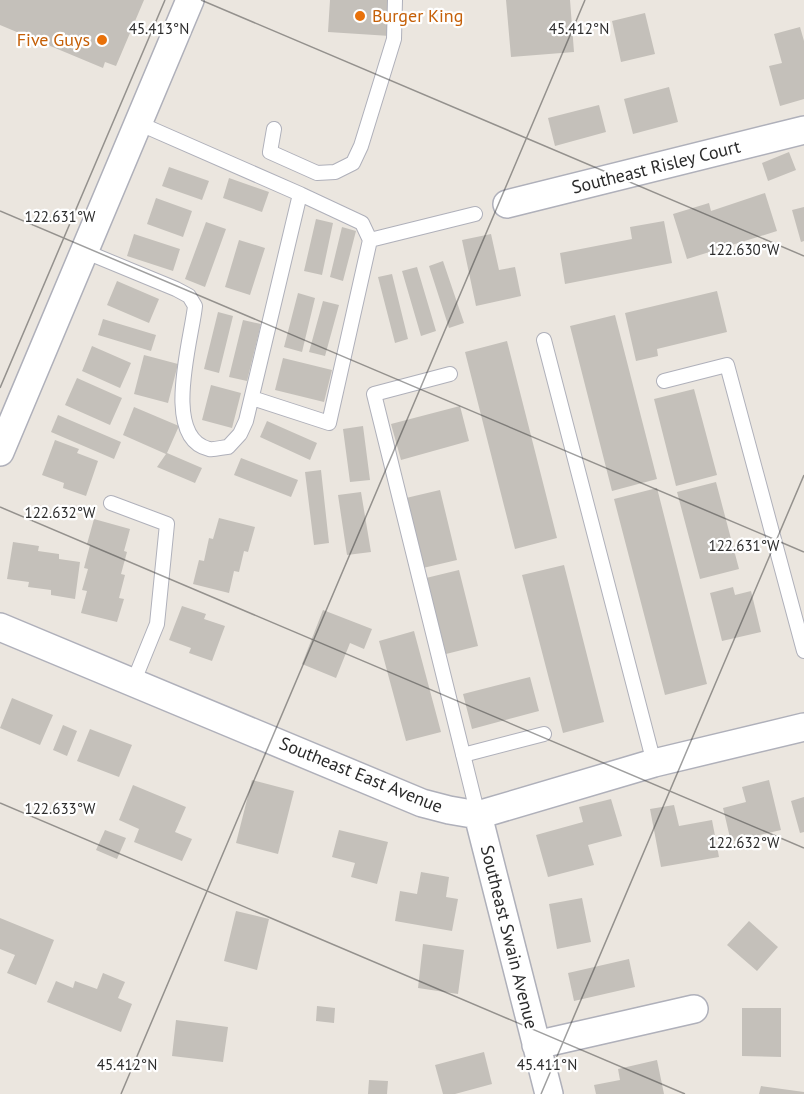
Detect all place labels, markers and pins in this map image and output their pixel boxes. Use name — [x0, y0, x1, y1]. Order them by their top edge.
place label: Burger King — [372, 4, 463, 27]
marker: Burger King — [353, 9, 367, 23]
place label: Five Guys — [17, 28, 90, 51]
marker: Five Guys — [95, 33, 109, 47]

